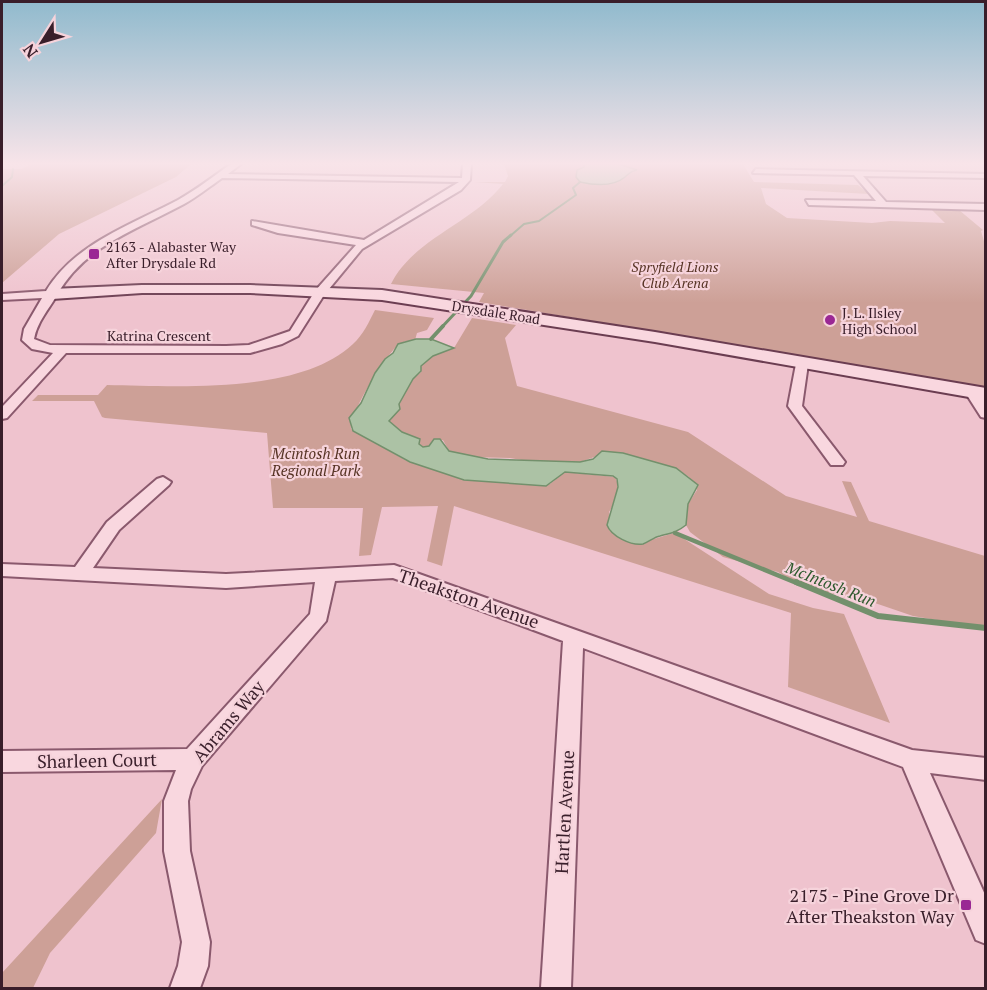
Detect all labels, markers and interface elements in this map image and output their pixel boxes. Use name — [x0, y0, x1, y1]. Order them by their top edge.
north arrow — [12, 12, 72, 72]
text: N — [18, 40, 42, 62]
place label: 2163 - Alabaster Way After Drysdale Rd — [106, 237, 237, 272]
marker: 2163 - Alabaster Way After Drysdale Rd — [87, 247, 101, 261]
park label: Spryfield Lions Club Arena — [631, 257, 719, 292]
street label: Drysdale Road — [450, 296, 542, 328]
place label: J. L. Ilsley High School — [842, 303, 917, 338]
marker: J. L. Ilsley High School — [823, 313, 837, 327]
street label: Katrina Crescent — [107, 326, 212, 345]
park label: Mcintosh Run Regional Park — [271, 443, 361, 480]
water label: McIntosh Run — [782, 556, 879, 612]
street label: Theakston Avenue — [395, 563, 543, 633]
street label: Abrams Way — [187, 674, 270, 767]
street label: Sharleen Court — [37, 747, 157, 773]
street label: Hartlen Avenue — [549, 749, 579, 875]
place label: 2175 - Pine Grove Dr After Theakston Way — [786, 883, 955, 928]
marker: 2175 - Pine Grove Dr After Theakston Way — [959, 898, 973, 912]

